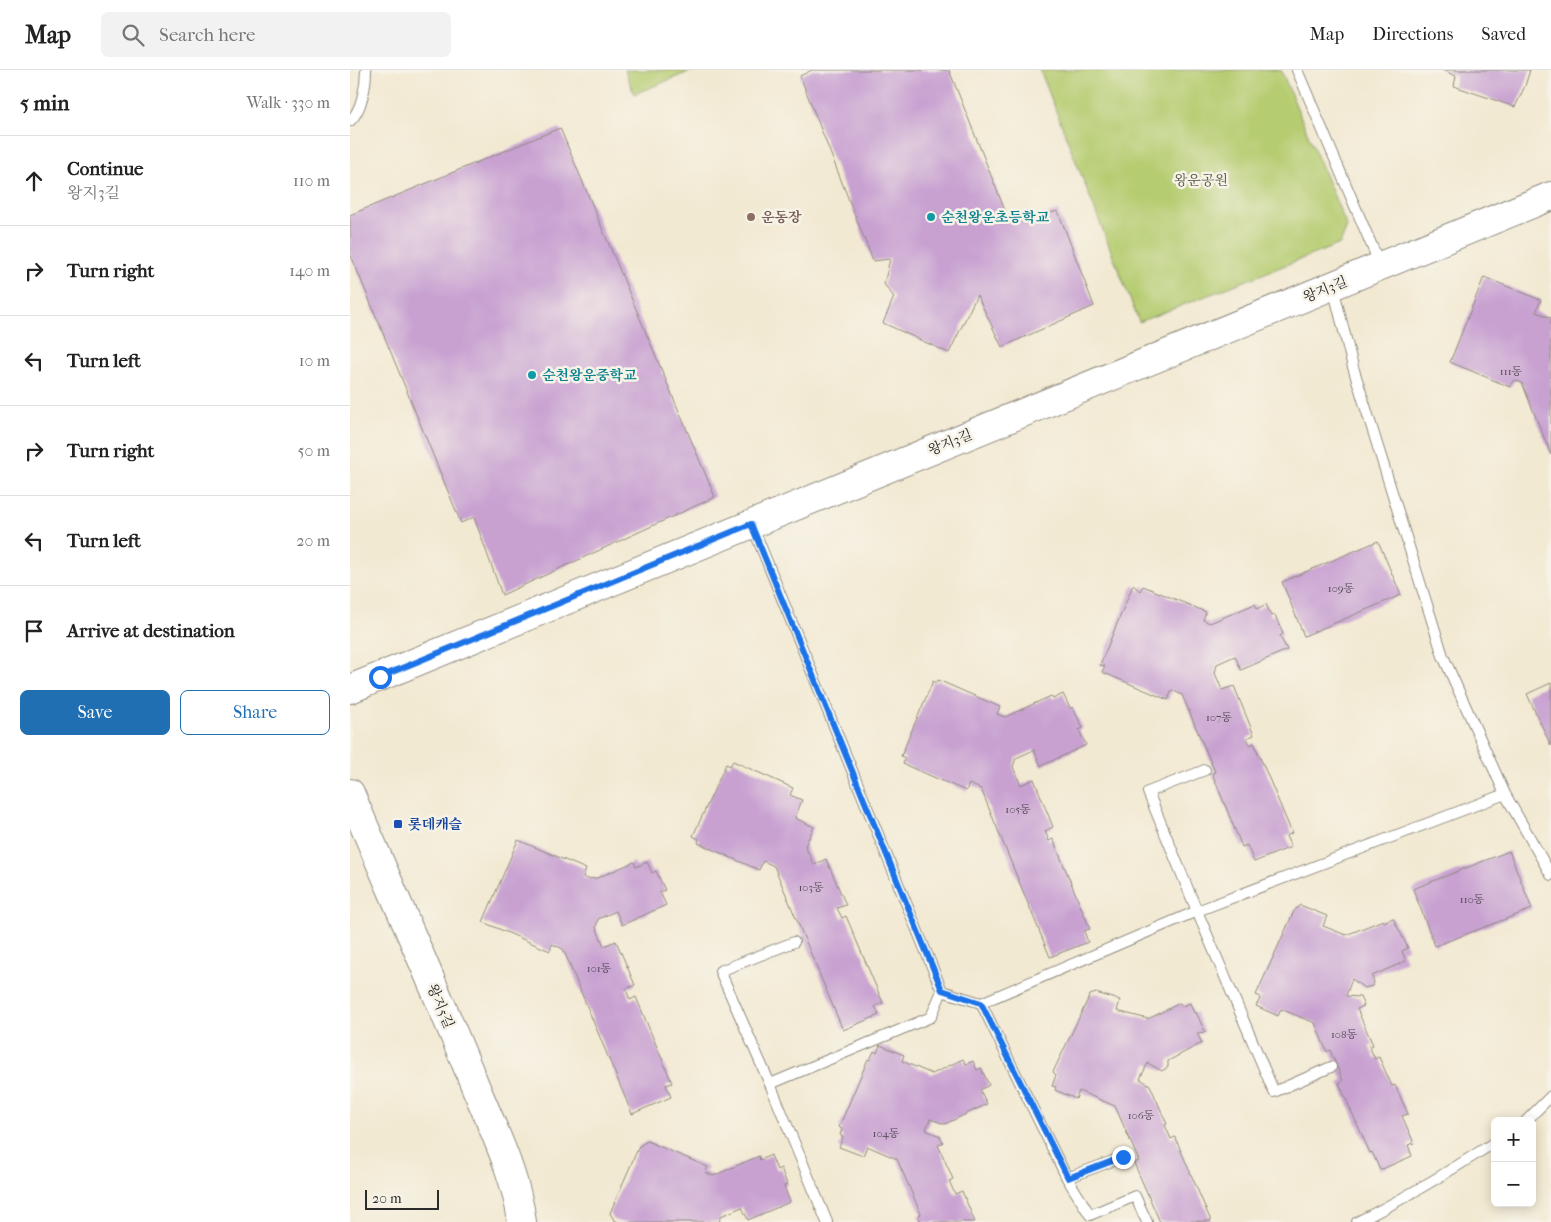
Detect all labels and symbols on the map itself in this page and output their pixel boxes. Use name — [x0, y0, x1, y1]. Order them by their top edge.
park label: 왕운공원 — [1174, 172, 1228, 189]
place label: 운동장 — [761, 209, 802, 226]
place label: 순천왕운초등학교 — [941, 209, 1050, 226]
marker: 운동장 — [745, 211, 757, 223]
marker: 순천왕운초등학교 — [925, 211, 937, 223]
street label: 왕지3길 — [1301, 273, 1350, 306]
house number: 111동 — [1500, 365, 1523, 378]
place label: 순천왕운중학교 — [542, 367, 637, 384]
marker: 순천왕운중학교 — [526, 369, 538, 381]
street label: 왕지3길 — [926, 426, 975, 459]
house number: 109동 — [1328, 582, 1355, 595]
route start — [369, 666, 392, 689]
house number: 107동 — [1206, 711, 1232, 724]
house number: 105동 — [1005, 803, 1031, 816]
place label: 롯데캐슬 — [408, 816, 463, 833]
marker: 롯데캐슬 — [392, 818, 404, 830]
house number: 103동 — [798, 881, 824, 894]
house number: 110동 — [1460, 893, 1485, 906]
house number: 101동 — [587, 962, 612, 975]
street label: 왕지5길 — [424, 981, 457, 1031]
house number: 108동 — [1331, 1028, 1357, 1041]
house number: 106동 — [1128, 1109, 1155, 1122]
house number: 104동 — [873, 1127, 900, 1140]
route end — [1112, 1146, 1135, 1169]
scale bar — [365, 1187, 439, 1210]

